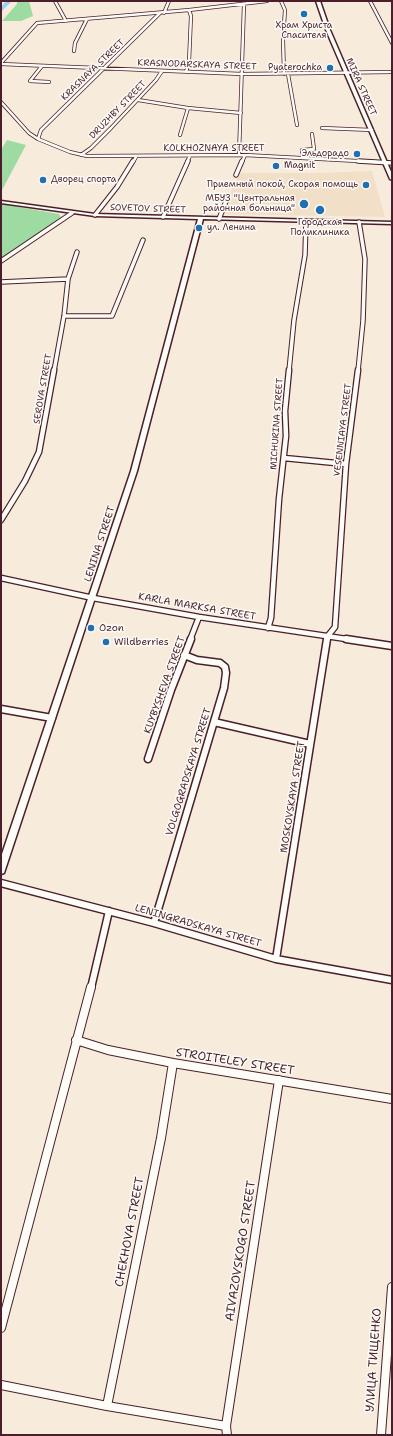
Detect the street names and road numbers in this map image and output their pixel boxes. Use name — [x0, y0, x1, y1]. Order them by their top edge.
street label: KRASNAYA STREET — [59, 37, 127, 103]
street label: MIRA STREET — [343, 56, 379, 118]
street label: KRASNODARSKAYA STREET — [137, 58, 257, 72]
street label: DRUZHBY STREET — [87, 79, 149, 141]
street label: KOLKHOZNAYA STREET — [163, 144, 265, 154]
street label: SOVETOV STREET — [110, 202, 186, 216]
street label: SEROVA STREET — [32, 353, 54, 425]
street label: MICHURINA STREET — [268, 378, 286, 470]
street label: VESENNIAYA STREET — [332, 383, 354, 477]
street label: LENINA STREET — [82, 505, 118, 583]
street label: KARLA MARKSA STREET — [137, 591, 257, 623]
street label: KUYBYSHEVA STREET — [142, 635, 188, 735]
street label: VOLGOGRADSKAYA STREET — [164, 707, 214, 837]
street label: MOSKOVSKAYA STREET — [278, 740, 308, 854]
street label: LENINGRADSKAYA STREET — [133, 902, 263, 950]
street label: STROITELEY STREET — [175, 1046, 295, 1078]
street label: CHEKHOVA STREET — [112, 1176, 148, 1288]
street label: AIVAZOVSKOGO STREET — [223, 1180, 259, 1322]
street label: УЛИЦА ТИЩЕНКО — [363, 1308, 385, 1412]

